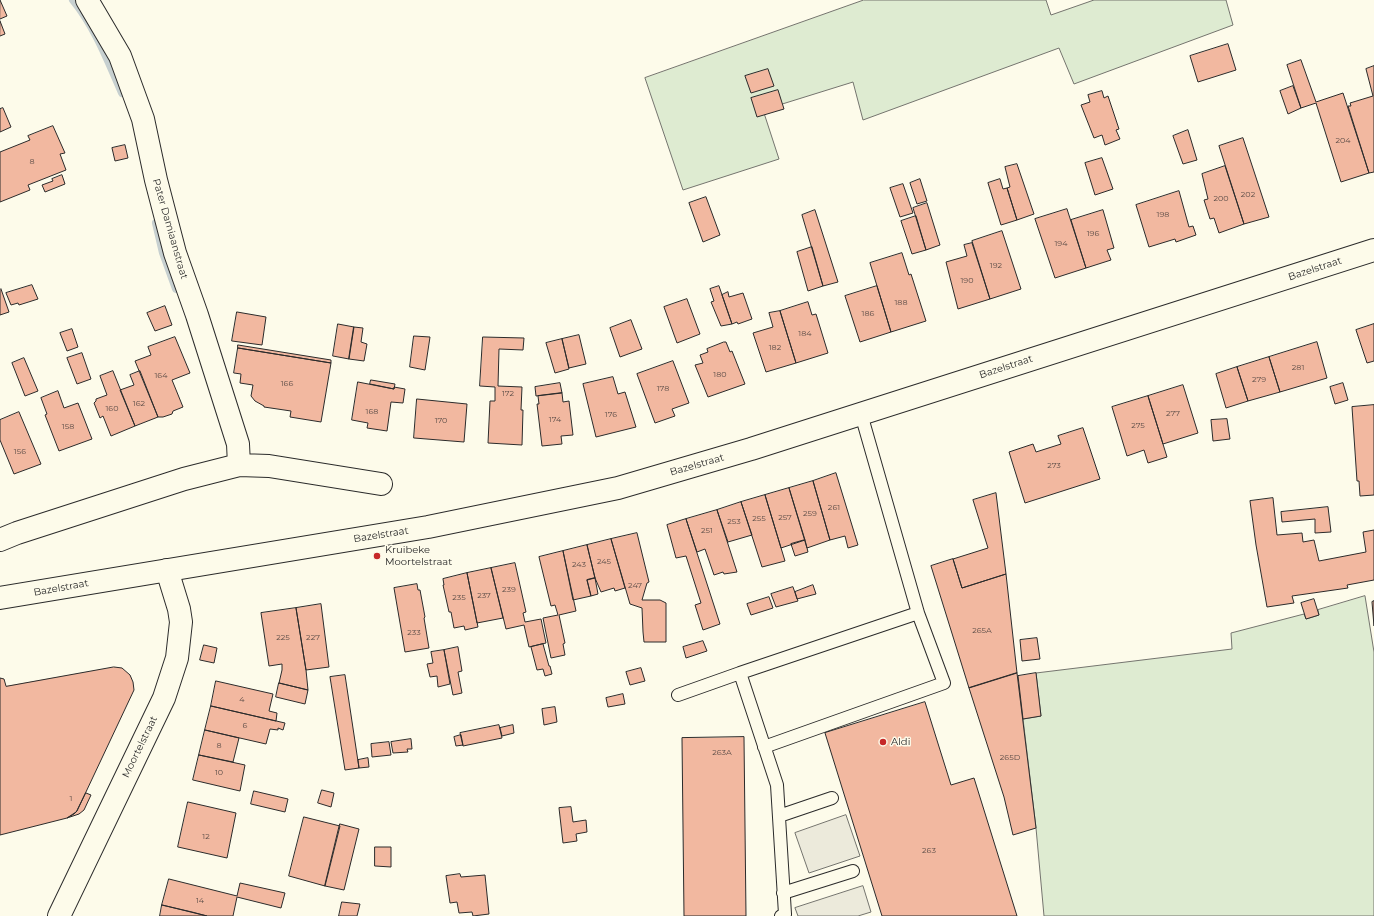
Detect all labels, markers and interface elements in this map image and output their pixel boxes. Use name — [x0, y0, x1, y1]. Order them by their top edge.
house number: 204 — [1335, 136, 1351, 146]
house number: 8 — [29, 157, 35, 167]
street label: Pater Damiaanstraat — [150, 177, 190, 281]
house number: 202 — [1241, 190, 1255, 200]
house number: 200 — [1213, 194, 1229, 204]
house number: 198 — [1157, 210, 1169, 220]
house number: 196 — [1087, 229, 1099, 239]
house number: 194 — [1054, 239, 1068, 249]
street label: Bazelstraat — [1287, 255, 1343, 283]
house number: 192 — [990, 261, 1002, 271]
house number: 190 — [960, 276, 974, 286]
house number: 188 — [894, 298, 908, 308]
house number: 186 — [862, 309, 874, 319]
house number: 184 — [798, 329, 812, 339]
house number: 182 — [769, 343, 781, 353]
street label: Bazelstraat — [978, 353, 1034, 381]
house number: 281 — [1292, 363, 1304, 373]
house number: 180 — [713, 370, 727, 380]
house number: 164 — [154, 371, 168, 381]
house number: 279 — [1252, 375, 1266, 385]
house number: 166 — [281, 379, 293, 389]
house number: 178 — [657, 384, 669, 394]
house number: 172 — [502, 389, 514, 399]
house number: 162 — [133, 399, 145, 409]
house number: 160 — [105, 404, 119, 414]
house number: 168 — [366, 407, 378, 417]
house number: 277 — [1166, 409, 1180, 419]
house number: 176 — [605, 410, 617, 420]
house number: 174 — [549, 415, 561, 425]
house number: 170 — [435, 416, 447, 426]
house number: 275 — [1131, 421, 1145, 431]
house number: 158 — [62, 422, 74, 432]
house number: 156 — [14, 447, 26, 457]
street label: Bazelstraat — [669, 452, 725, 478]
house number: 273 — [1047, 461, 1061, 471]
house number: 261 — [828, 503, 840, 513]
house number: 259 — [803, 509, 817, 519]
house number: 257 — [778, 513, 792, 523]
house number: 255 — [752, 514, 766, 524]
house number: 253 — [727, 517, 741, 527]
street label: Bazelstraat — [353, 525, 409, 545]
house number: 251 — [701, 526, 713, 536]
place label: Kruibeke Moortelstraat — [385, 544, 452, 568]
marker: Kruibeke Moortelstraat — [372, 551, 382, 561]
house number: 245 — [597, 557, 611, 567]
house number: 243 — [572, 560, 586, 570]
street label: Bazelstraat — [33, 577, 89, 599]
house number: 247 — [628, 581, 642, 591]
house number: 239 — [502, 585, 516, 595]
house number: 237 — [477, 591, 491, 601]
house number: 235 — [452, 593, 466, 603]
house number: 265A — [972, 626, 992, 636]
house number: 233 — [407, 628, 421, 638]
house number: 225 — [276, 633, 290, 643]
house number: 227 — [306, 633, 320, 643]
house number: 4 — [239, 695, 245, 705]
street label: Moortelstraat — [120, 714, 160, 780]
house number: 6 — [243, 721, 247, 731]
place label: Aldi — [891, 736, 910, 748]
marker: Aldi — [878, 737, 888, 747]
house number: 8 — [216, 741, 222, 751]
house number: 263A — [712, 748, 732, 758]
house number: 265D — [1000, 753, 1020, 763]
house number: 10 — [215, 768, 223, 778]
house number: 1 — [70, 794, 72, 804]
house number: 12 — [202, 832, 210, 842]
house number: 263 — [922, 846, 936, 856]
house number: 14 — [196, 896, 204, 906]

